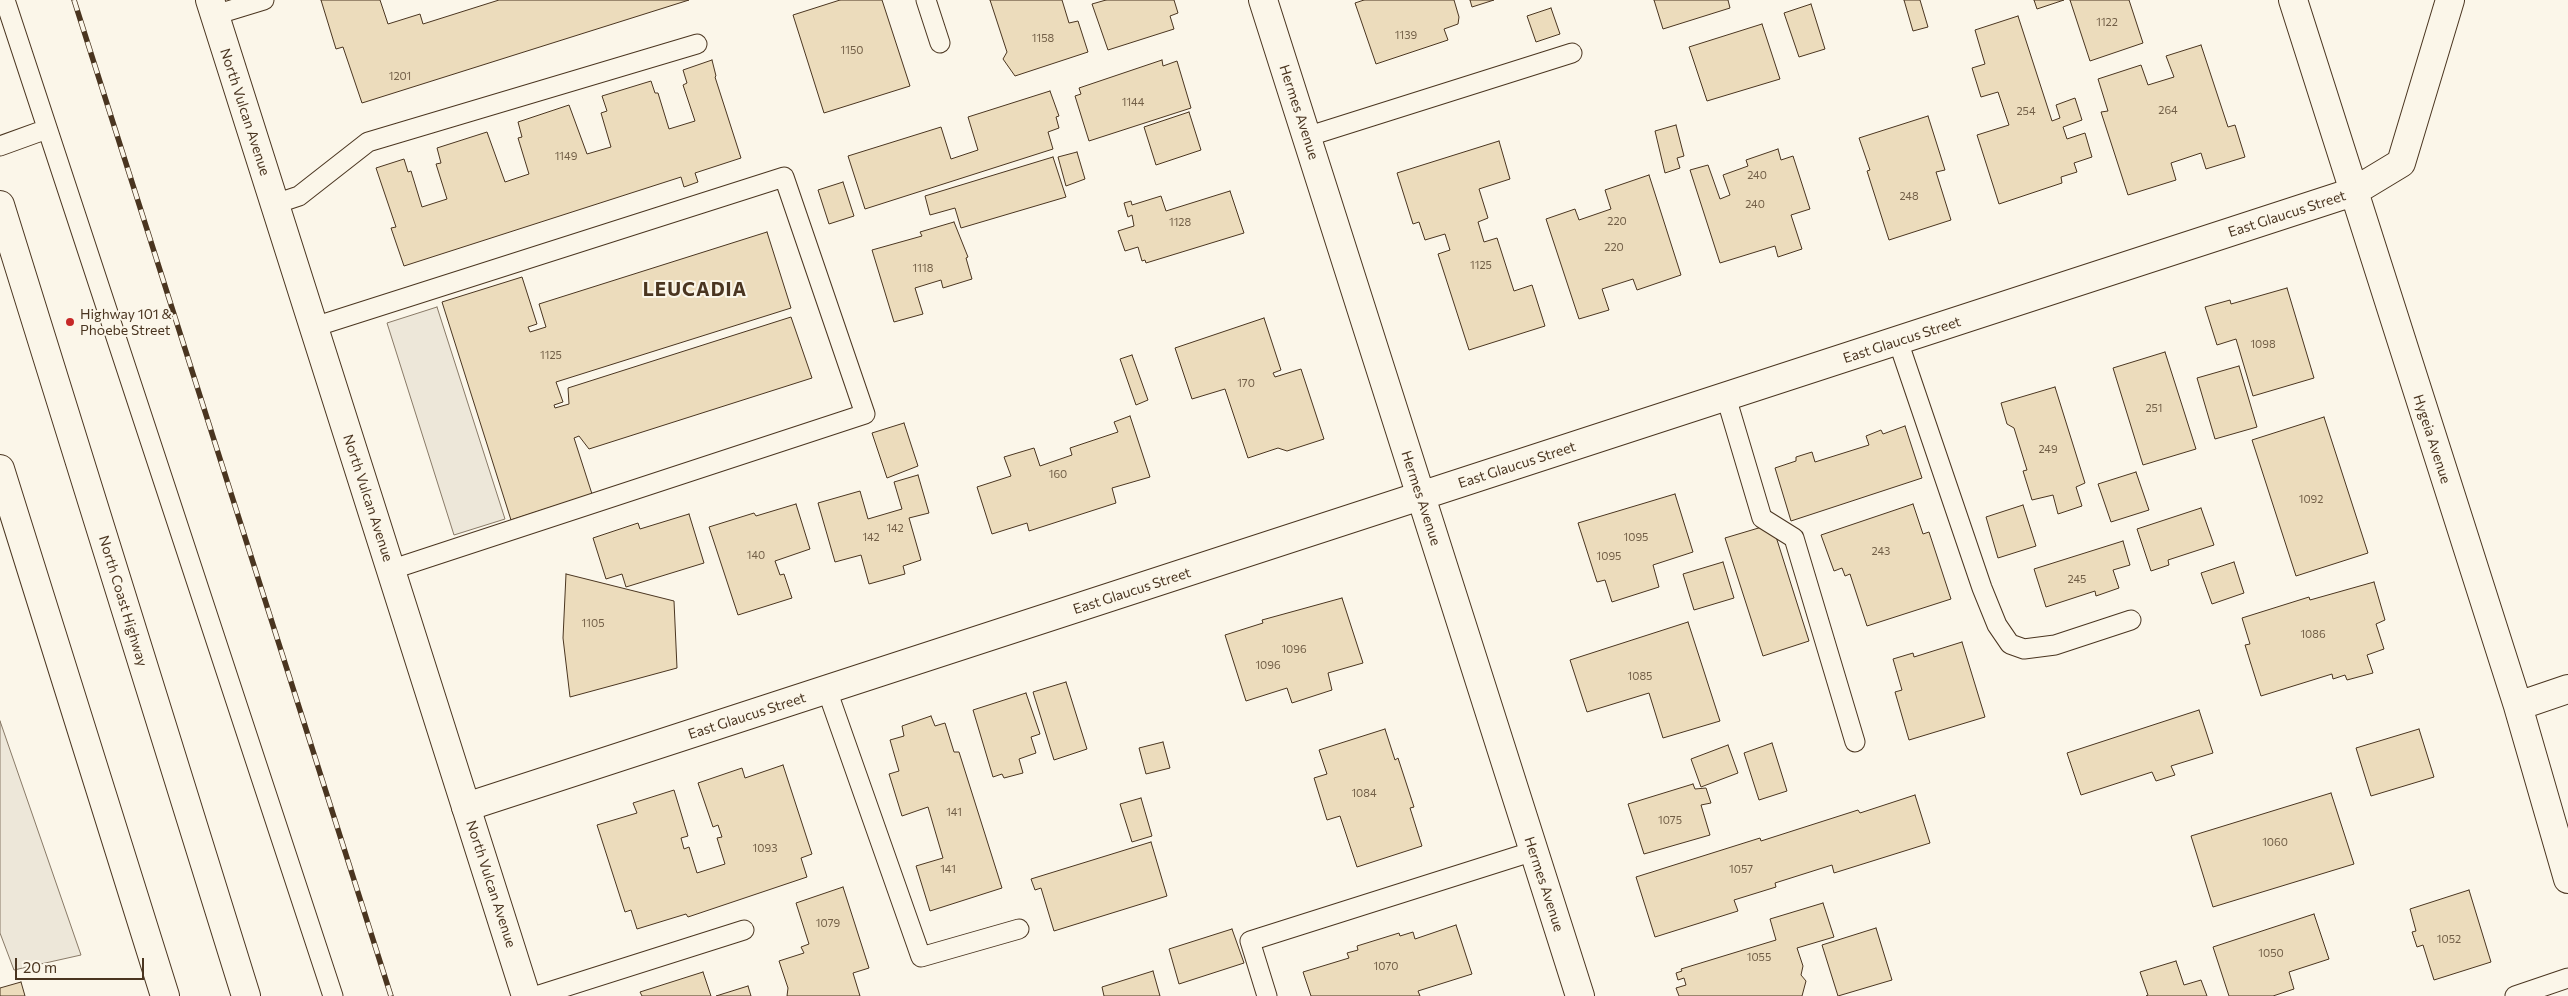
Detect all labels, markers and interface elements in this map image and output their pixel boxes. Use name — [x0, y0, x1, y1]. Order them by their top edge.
house number: 1122 — [2096, 15, 2118, 29]
house number: 1139 — [1395, 28, 1417, 42]
house number: 1158 — [1032, 31, 1054, 45]
house number: 1150 — [841, 43, 863, 57]
street label: North Vulcan Avenue — [216, 46, 274, 178]
street label: Hermes Avenue — [1276, 62, 1322, 162]
house number: 1201 — [389, 69, 411, 83]
house number: 1144 — [1122, 95, 1144, 109]
house number: 264 — [2158, 103, 2178, 117]
house number: 254 — [2016, 104, 2036, 118]
house number: 1149 — [555, 149, 577, 163]
house number: 240 — [1747, 168, 1767, 182]
street label: East Glaucus Street — [2226, 187, 2348, 241]
house number: 248 — [1899, 189, 1919, 203]
house number: 240 — [1745, 197, 1765, 211]
house number: 220 — [1607, 214, 1627, 228]
house number: 1128 — [1169, 215, 1191, 229]
house number: 220 — [1604, 240, 1624, 254]
house number: 1125 — [1470, 258, 1492, 272]
house number: 1118 — [913, 261, 933, 275]
district label: LEUCADIA — [642, 279, 748, 301]
place label: Highway 101 & Phoebe Street — [80, 306, 172, 338]
street label: East Glaucus Street — [1841, 313, 1963, 367]
marker: Highway 101 & Phoebe Street — [64, 316, 76, 328]
house number: 1098 — [2250, 337, 2276, 351]
house number: 1125 — [540, 348, 562, 362]
house number: 170 — [1237, 376, 1255, 390]
street label: Hygeia Avenue — [2410, 392, 2454, 486]
house number: 251 — [2145, 401, 2163, 415]
street label: North Vulcan Avenue — [339, 432, 397, 564]
street label: East Glaucus Street — [1456, 438, 1578, 492]
house number: 249 — [2038, 442, 2058, 456]
street label: Hermes Avenue — [1398, 448, 1444, 548]
house number: 160 — [1049, 467, 1067, 481]
house number: 1092 — [2299, 492, 2323, 506]
house number: 142 — [886, 521, 904, 535]
house number: 142 — [862, 530, 880, 544]
house number: 1095 — [1624, 530, 1648, 544]
street label: North Coast Highway — [95, 534, 151, 668]
house number: 243 — [1872, 544, 1890, 558]
house number: 140 — [747, 548, 765, 562]
house number: 1095 — [1597, 549, 1621, 563]
street label: East Glaucus Street — [1071, 564, 1193, 618]
house number: 245 — [2068, 572, 2086, 586]
house number: 1105 — [582, 616, 604, 630]
house number: 1086 — [2300, 627, 2326, 641]
house number: 1096 — [1281, 642, 1307, 656]
house number: 1096 — [1255, 658, 1281, 672]
house number: 1085 — [1628, 669, 1652, 683]
street label: East Glaucus Street — [686, 689, 808, 743]
house number: 1084 — [1351, 786, 1377, 800]
house number: 141 — [946, 805, 962, 819]
house number: 1075 — [1658, 813, 1682, 827]
street label: North Vulcan Avenue — [462, 818, 520, 950]
street label: Hermes Avenue — [1521, 834, 1567, 934]
house number: 1060 — [2262, 835, 2288, 849]
house number: 1093 — [753, 841, 777, 855]
house number: 141 — [940, 862, 956, 876]
house number: 1057 — [1729, 862, 1753, 876]
house number: 1079 — [816, 916, 840, 930]
house number: 1052 — [2437, 932, 2461, 946]
house number: 1050 — [2258, 946, 2284, 960]
scale bar — [18, 948, 146, 980]
house number: 1055 — [1747, 950, 1771, 964]
text: 20 m — [23, 958, 57, 976]
house number: 1070 — [1374, 959, 1398, 973]

